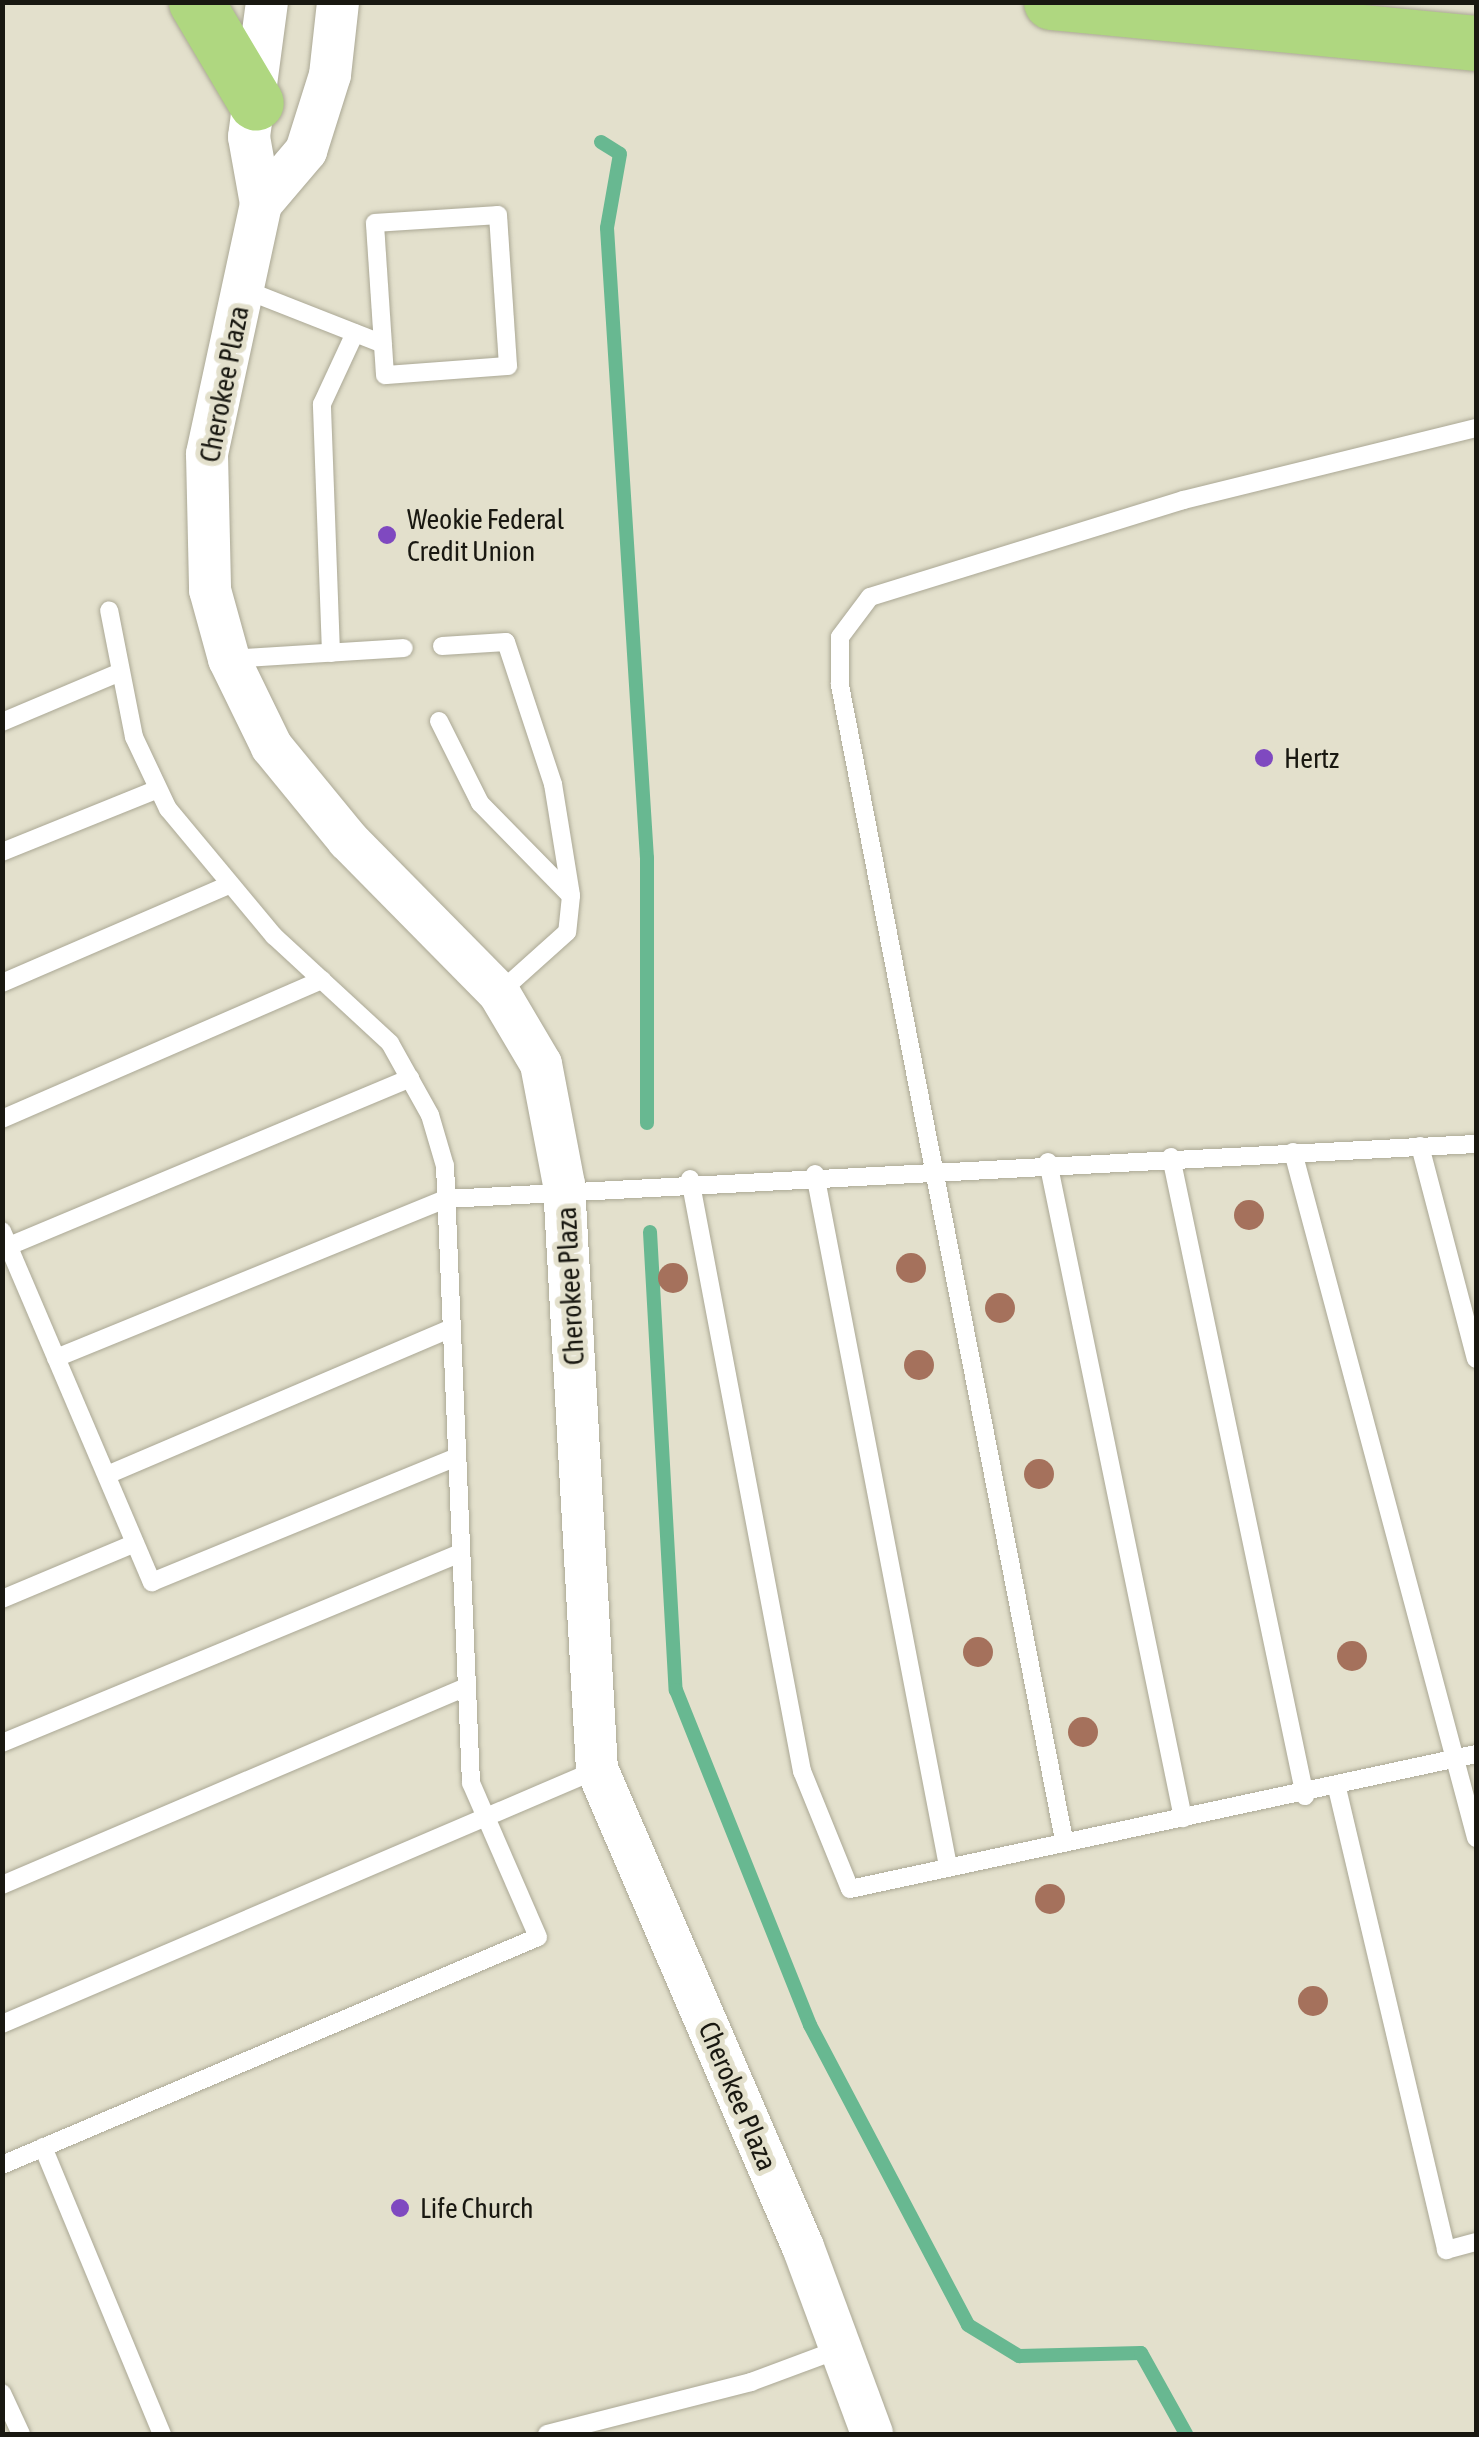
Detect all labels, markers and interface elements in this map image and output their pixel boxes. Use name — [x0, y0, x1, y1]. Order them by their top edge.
street label: Cherokee Plaza — [192, 303, 256, 465]
place label: Weokie Federal Credit Union — [407, 502, 564, 568]
marker: Weokie Federal Credit Union — [376, 524, 398, 546]
place label: Hertz — [1284, 741, 1339, 775]
marker: Hertz — [1253, 747, 1275, 769]
street label: Cherokee Plaza — [549, 1206, 591, 1366]
street label: Cherokee Plaza — [692, 2017, 784, 2175]
place label: Life Church — [420, 2191, 533, 2225]
marker: Life Church — [389, 2197, 411, 2219]

